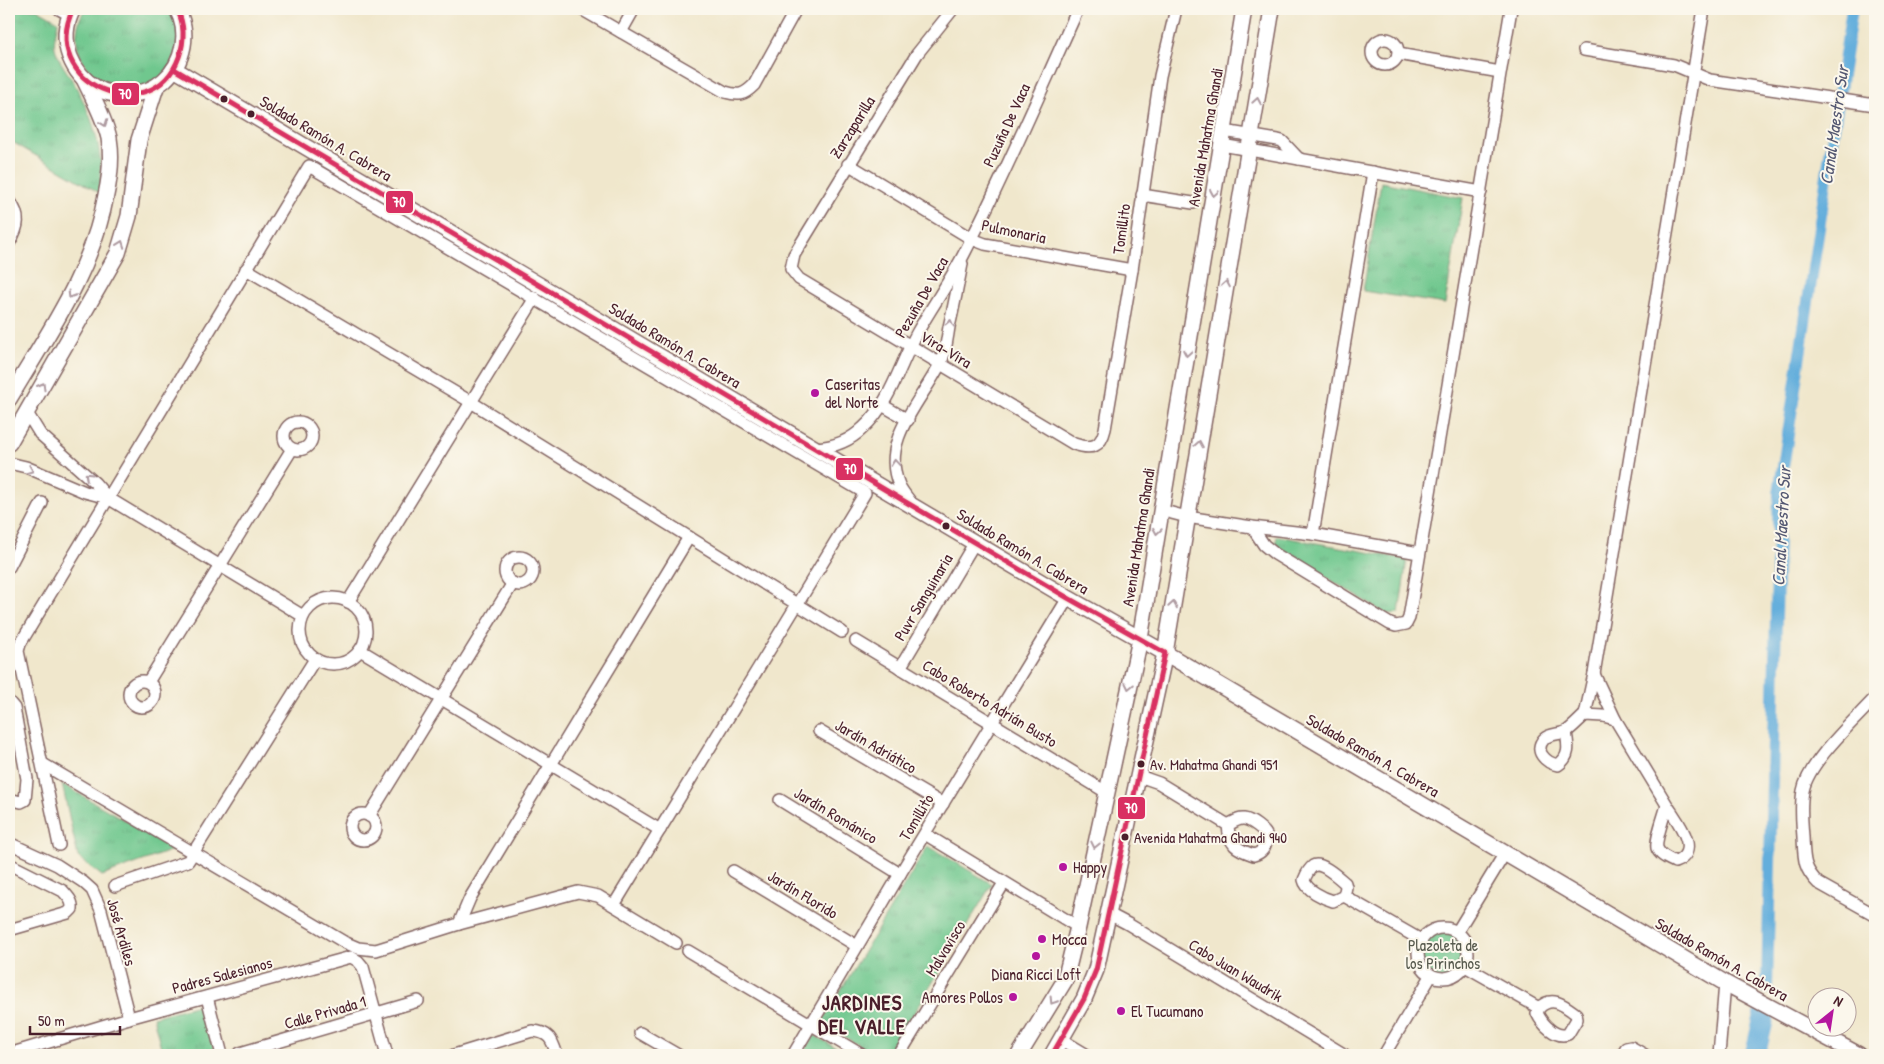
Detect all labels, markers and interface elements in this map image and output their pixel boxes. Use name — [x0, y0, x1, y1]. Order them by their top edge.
water label: Canal Maestro Sur — [1813, 62, 1855, 186]
street label: Avenida Mahatma Ghandi — [1182, 66, 1228, 208]
street label: Puzuña De Vaca — [977, 80, 1035, 170]
line badge: 70 — [111, 82, 140, 106]
text: 70 — [117, 84, 132, 103]
street label: Soldado Ramón A. Cabrera — [256, 90, 396, 186]
street label: Zarzaparilla — [824, 92, 880, 162]
unlabelled marker — [219, 94, 229, 104]
one-way arrow — [1251, 97, 1261, 106]
unlabelled marker — [246, 109, 256, 119]
one-way arrow — [98, 118, 108, 127]
one-way arrow — [1209, 189, 1219, 197]
line badge: 70 — [385, 190, 414, 214]
text: 70 — [391, 192, 406, 211]
street label: Tomillito — [1107, 202, 1136, 256]
street label: Pulmonaria — [980, 213, 1048, 249]
one-way arrow — [115, 240, 125, 249]
street label: Pezuña De Vaca — [889, 253, 953, 341]
one-way arrow — [1220, 280, 1230, 288]
one-way arrow — [67, 290, 77, 299]
street label: Soldado Ramón A. Cabrera — [605, 297, 745, 393]
one-way arrow — [944, 318, 955, 327]
street label: Vira-Vira — [916, 325, 976, 373]
one-way arrow — [1182, 349, 1192, 358]
place label: Caseritas del Norte — [825, 373, 880, 413]
one-way arrow — [36, 383, 46, 392]
marker: Caseritas del Norte — [809, 387, 821, 399]
one-way arrow — [1193, 440, 1203, 449]
line badge: 70 — [835, 457, 864, 481]
text: 70 — [842, 459, 857, 478]
one-way arrow — [889, 459, 900, 467]
one-way arrow — [25, 463, 34, 474]
water label: Canal Maestro Sur — [1765, 463, 1797, 586]
street label: Avenida Mahatma Ghandi — [1116, 466, 1160, 608]
one-way arrow — [84, 473, 93, 482]
street label: Soldado Ramón A. Cabrera — [953, 503, 1093, 599]
unlabelled marker — [941, 521, 951, 531]
one-way arrow — [1152, 527, 1163, 535]
street label: Puvr Sanguinaria — [888, 549, 958, 645]
one-way arrow — [1167, 600, 1177, 609]
street label: Cabo Roberto Adrián Busto — [918, 654, 1062, 752]
one-way arrow — [1125, 682, 1135, 691]
street label: Soldado Ramón A. Cabrera — [1302, 708, 1444, 802]
street label: Jardín Adriático — [831, 714, 921, 779]
place label: Av. Mahatma Ghandi 951 — [1150, 754, 1278, 775]
marker: Av. Mahatma Ghandi 951 — [1136, 759, 1146, 769]
street label: Jardín Románico — [790, 782, 882, 849]
street label: Tomillito — [893, 789, 939, 844]
line badge: 70 — [1117, 796, 1146, 820]
text: 70 — [1123, 798, 1138, 817]
place label: Avenida Mahatma Ghandi 940 — [1134, 827, 1287, 848]
marker: Avenida Mahatma Ghandi 940 — [1120, 832, 1130, 842]
one-way arrow — [1090, 841, 1101, 850]
place label: Happy — [1073, 856, 1107, 878]
marker: Happy — [1057, 861, 1069, 873]
street label: Jardín Florido — [764, 864, 843, 924]
street label: José Ardiles — [102, 896, 142, 968]
street label: Soldado Ramón A. Cabrera — [1651, 912, 1793, 1006]
street label: Malvavisco — [920, 915, 971, 980]
place label: Mocca — [1052, 928, 1087, 950]
marker: Mocca — [1036, 933, 1048, 945]
street label: Cabo Juan Waudrik — [1185, 933, 1288, 1007]
park label: Plazoleta de los Pirinchos — [1406, 934, 1480, 974]
marker: Diana Ricci Loft — [1030, 950, 1042, 962]
street label: Padres Salesianos — [170, 951, 274, 999]
place label: Diana Ricci Loft — [992, 963, 1081, 985]
place label: Amores Pollos — [922, 986, 1003, 1008]
north arrow — [1806, 986, 1856, 1036]
district label: JARDINES DEL VALLE — [818, 988, 906, 1041]
street label: Calle Privada 1 — [282, 990, 369, 1034]
text: N — [1831, 990, 1847, 1011]
marker: Amores Pollos — [1007, 991, 1019, 1003]
one-way arrow — [1049, 995, 1059, 1004]
place label: El Tucumano — [1131, 1000, 1204, 1022]
scale bar — [30, 1004, 120, 1036]
marker: El Tucumano — [1115, 1005, 1127, 1017]
text: 50 m — [38, 1010, 65, 1031]

